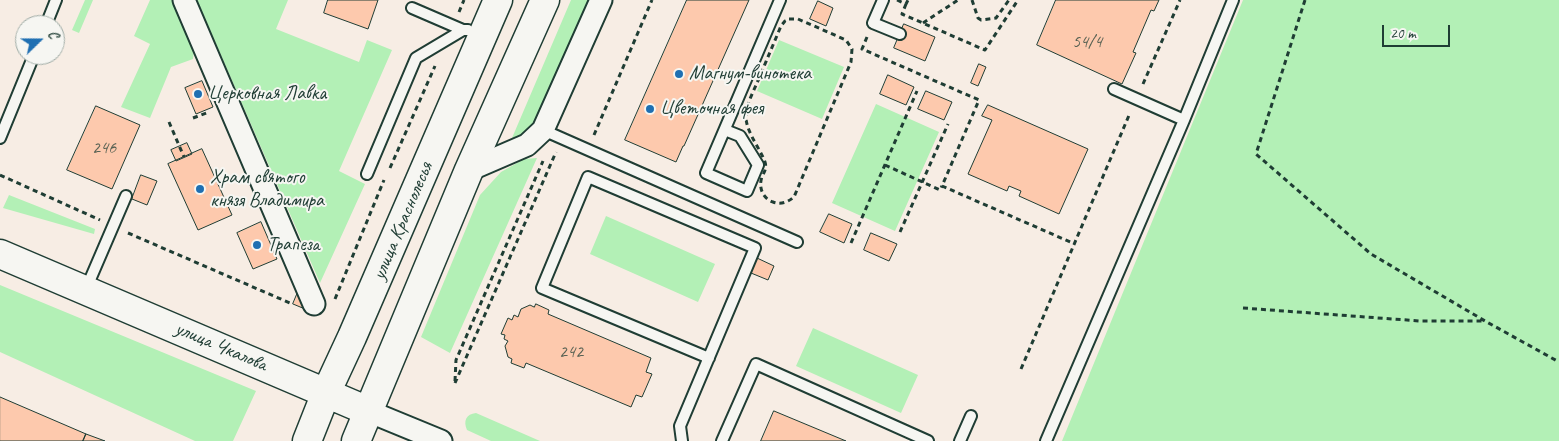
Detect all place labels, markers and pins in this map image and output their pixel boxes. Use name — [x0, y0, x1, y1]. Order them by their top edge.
place label: Магнум-винотека — [689, 62, 811, 86]
marker: Магнум-винотека — [673, 68, 685, 80]
place label: Церковная Лавка — [208, 82, 326, 106]
marker: Церковная Лавка — [192, 88, 204, 100]
place label: Цветочная фея — [660, 97, 763, 121]
marker: Цветочная фея — [644, 103, 656, 115]
place label: Храм святого князя Владимира — [210, 166, 324, 213]
marker: Храм святого князя Владимира — [194, 183, 206, 195]
place label: Трапеза — [267, 233, 319, 257]
marker: Трапеза — [251, 239, 263, 251]

